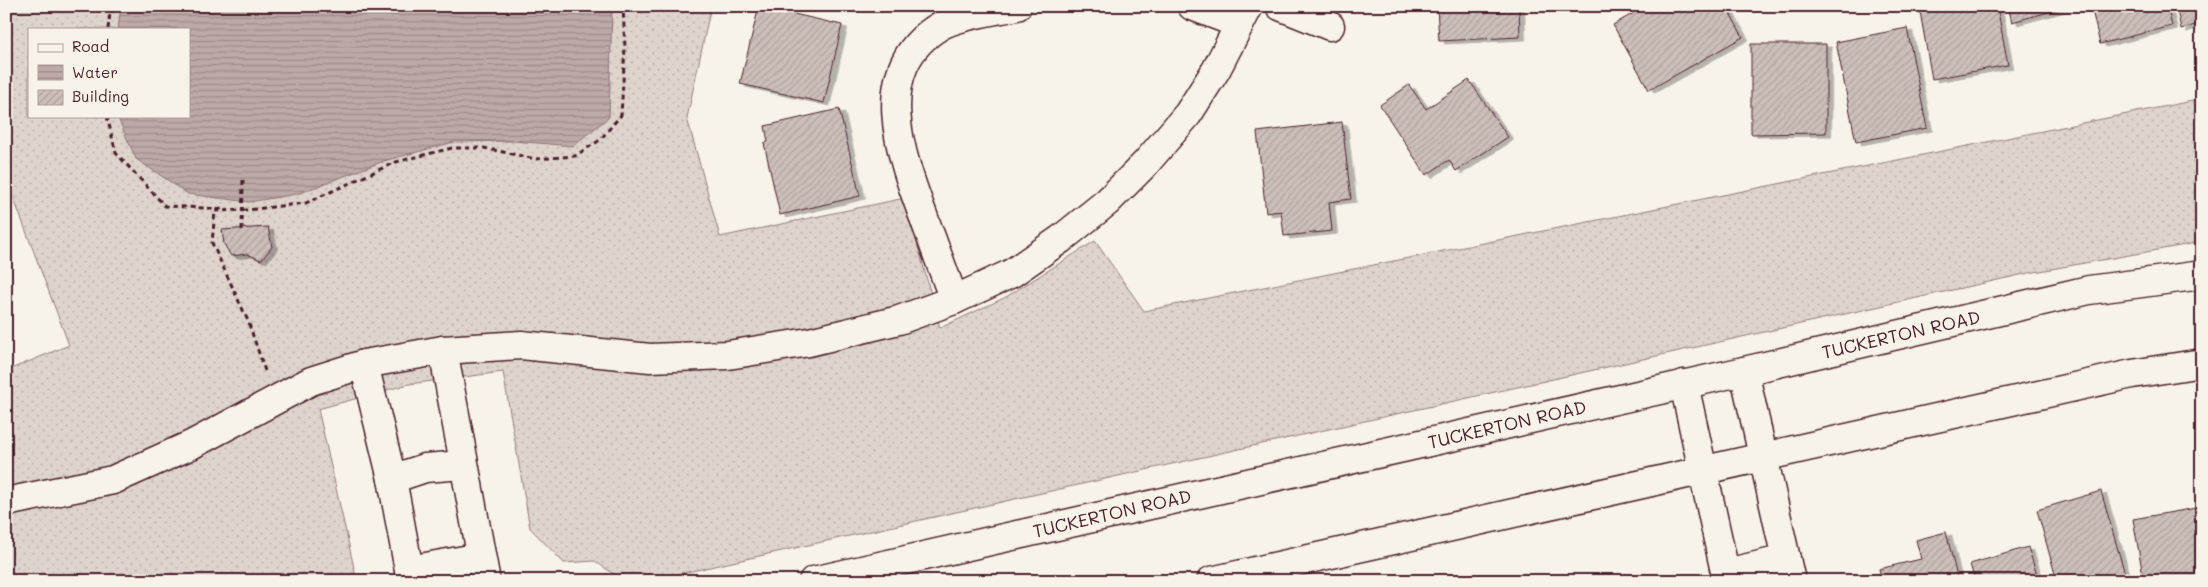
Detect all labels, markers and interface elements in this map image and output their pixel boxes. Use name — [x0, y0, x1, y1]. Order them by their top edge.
legend — [28, 28, 190, 118]
text: Road — [72, 36, 109, 56]
text: Water — [72, 62, 118, 82]
text: Building — [72, 86, 129, 106]
street label: TUCKERTON ROAD — [1820, 304, 1982, 364]
street label: TUCKERTON ROAD — [1426, 394, 1588, 454]
street label: TUCKERTON ROAD — [1031, 483, 1193, 543]

